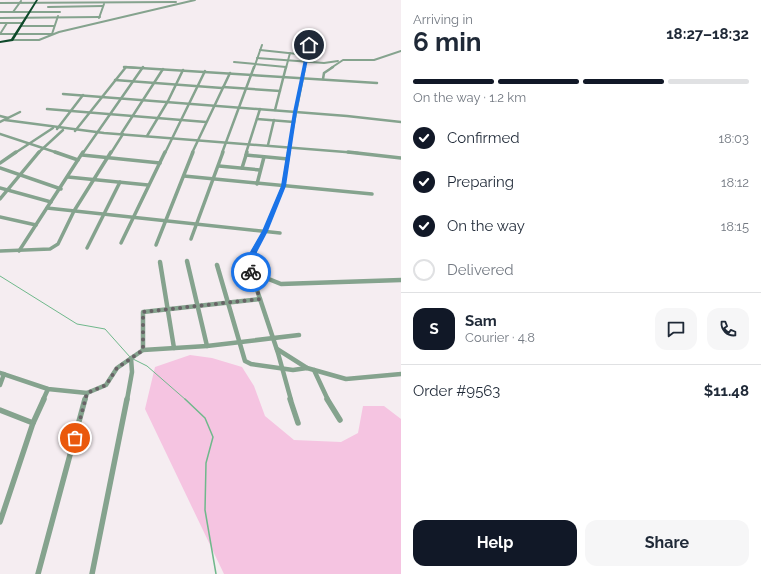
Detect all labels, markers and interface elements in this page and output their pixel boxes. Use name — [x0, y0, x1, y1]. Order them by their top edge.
text: Arriving in — [413, 12, 473, 27]
text: 18:27–18:32 — [666, 25, 749, 43]
text: 6 min — [413, 27, 482, 57]
pin — [292, 28, 326, 62]
icon: home — [298, 34, 320, 56]
text: On the way · 1.2 km — [413, 90, 526, 105]
icon: check — [413, 127, 435, 149]
text: Confirmed — [447, 129, 520, 147]
text: 18:03 — [718, 131, 749, 146]
icon: check — [413, 171, 435, 193]
text: Preparing — [447, 173, 514, 191]
text: 18:12 — [721, 175, 749, 190]
icon: check — [413, 215, 435, 237]
text: On the way — [447, 217, 525, 235]
text: 18:15 — [721, 219, 749, 234]
courier — [231, 252, 271, 292]
icon: bike — [240, 261, 262, 283]
text: Delivered — [447, 261, 514, 279]
button: chat — [655, 308, 697, 350]
button: phone — [707, 308, 749, 350]
text: Sam — [465, 312, 497, 330]
text: S — [429, 320, 439, 338]
text: Courier · 4.8 — [465, 330, 535, 345]
text: Order #9563 — [413, 382, 500, 400]
text: $11.48 — [704, 382, 749, 400]
pin — [58, 421, 92, 455]
icon: bag — [64, 427, 86, 449]
button: Help — [413, 520, 577, 566]
button: Share — [585, 520, 749, 566]

